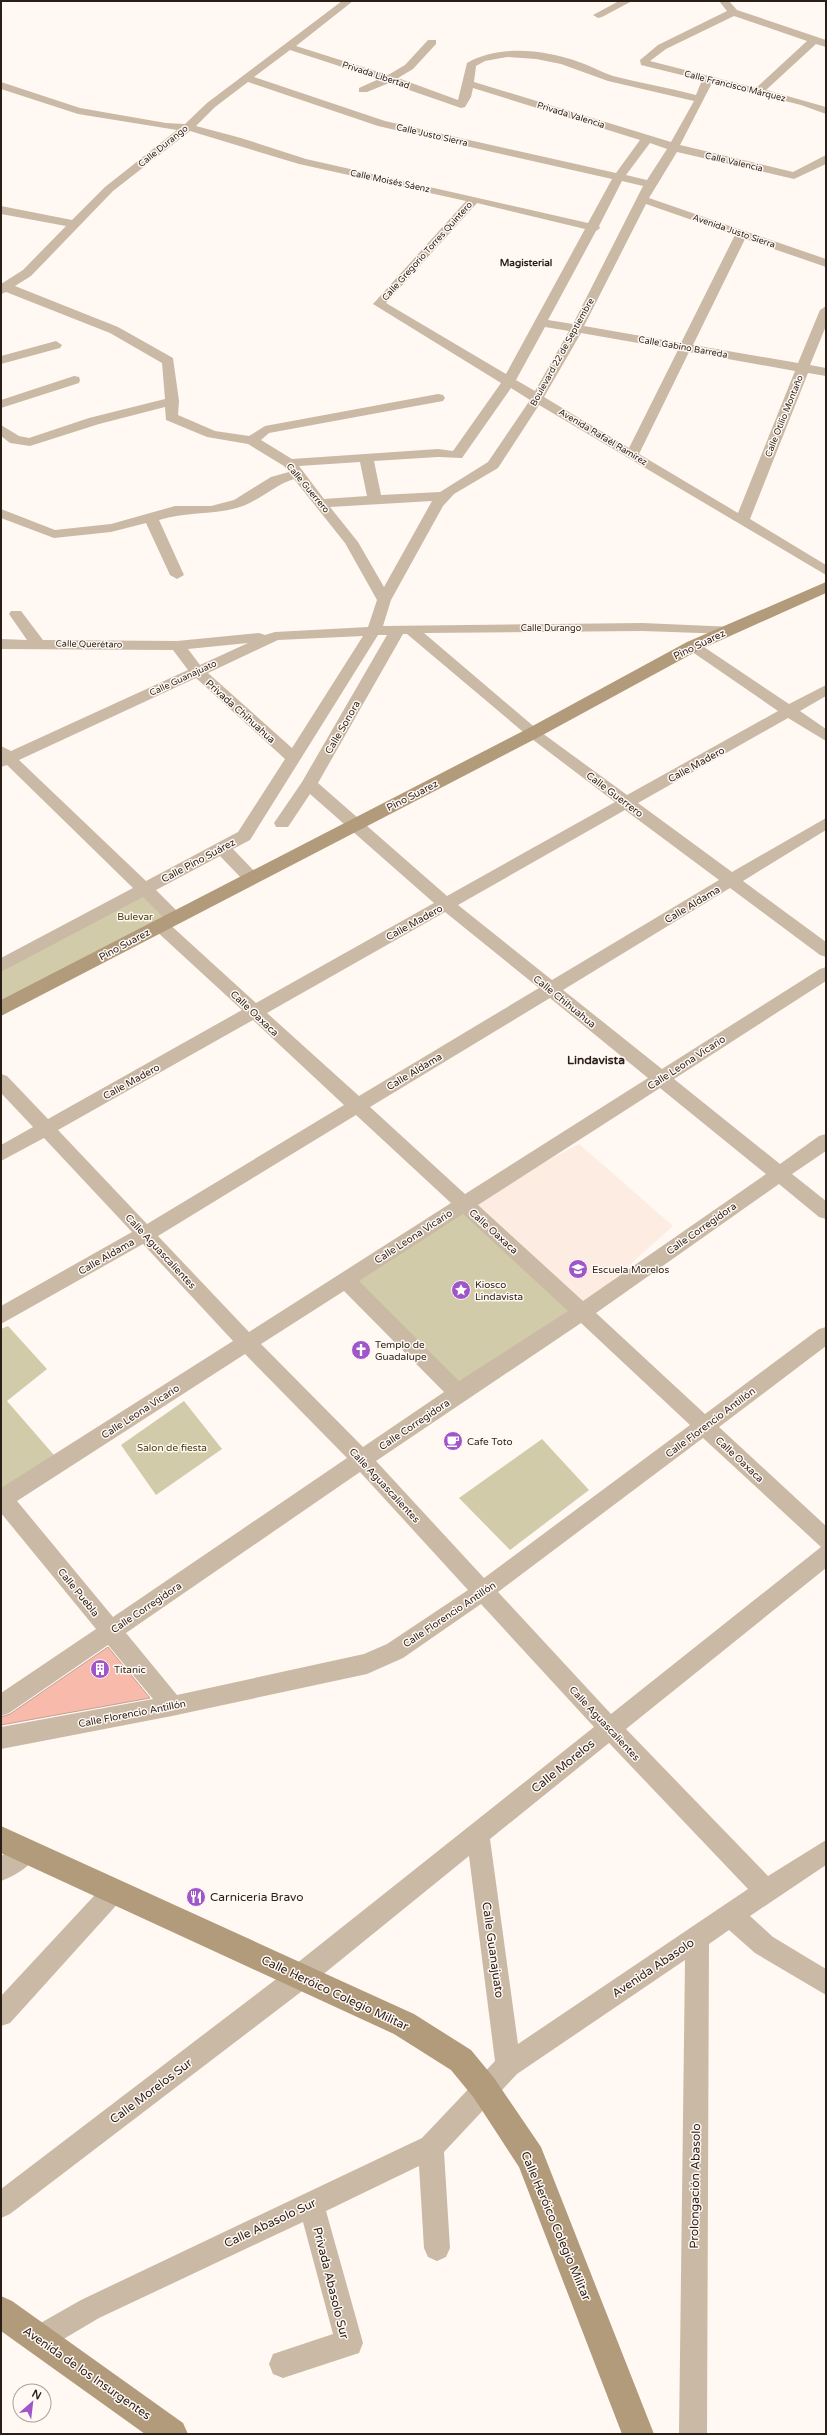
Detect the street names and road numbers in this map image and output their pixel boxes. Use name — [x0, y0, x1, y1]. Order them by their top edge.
street label: Privada Libertad — [341, 59, 411, 92]
street label: Calle Francisco Márquez — [683, 69, 787, 105]
street label: Privada Valencia — [536, 100, 606, 131]
street label: Calle Justo Sierra — [395, 122, 469, 149]
street label: Calle Durango — [136, 123, 191, 170]
street label: Calle Valencia — [704, 150, 764, 174]
street label: Calle Moisés Sáenz — [349, 168, 431, 195]
street label: Calle Gregorio Torres Quintero — [380, 199, 475, 303]
street label: Avenida Justo Sierra — [691, 212, 777, 251]
street label: Boulevard 22 de Septiembre — [528, 296, 597, 408]
street label: Calle Gabino Barreda — [638, 334, 728, 361]
street label: Calle Otilio Montaño — [763, 373, 806, 459]
street label: Avenida Rafaél Ramírez — [557, 407, 649, 468]
street label: Calle Guerrero — [284, 461, 332, 516]
street label: Calle Durango — [521, 623, 582, 634]
street label: Pino Suarez — [672, 627, 727, 663]
street label: Calle Querétaro — [56, 638, 123, 651]
street label: Calle Guanajuato — [148, 658, 219, 699]
street label: Privada Chihuahua — [203, 677, 278, 746]
street label: Calle Sonora — [323, 699, 363, 756]
street label: Calle Madero — [666, 744, 727, 785]
street label: Calle Guerrero — [584, 770, 645, 820]
street label: Pino Suarez — [385, 778, 440, 814]
street label: Calle Pino Suárez — [160, 836, 237, 885]
street label: Calle Aldama — [663, 884, 722, 926]
street label: Calle Madero — [384, 902, 445, 943]
street label: Pino Suarez — [97, 926, 152, 963]
street label: Calle Chihuahua — [531, 973, 598, 1031]
street label: Calle Oaxaca — [228, 988, 281, 1039]
street label: Calle Leona Vicario — [645, 1033, 728, 1092]
street label: Calle Aldama — [385, 1051, 444, 1093]
street label: Calle Madero — [101, 1061, 162, 1102]
street label: Calle Corregidora — [664, 1200, 739, 1257]
street label: Calle Leona Vicario — [372, 1207, 455, 1266]
street label: Calle Oaxaca — [466, 1207, 520, 1257]
street label: Calle Aguascalientes — [123, 1212, 198, 1292]
street label: Calle Aldama — [76, 1236, 137, 1278]
street label: Calle Leona Vicario — [99, 1382, 182, 1441]
street label: Calle Florencio Antillón — [663, 1385, 758, 1460]
street label: Calle Corregidora — [377, 1397, 452, 1453]
street label: Calle Oaxaca — [713, 1434, 766, 1485]
street label: Calle Aguascalientes — [347, 1446, 422, 1526]
street label: Calle Puebla — [55, 1566, 101, 1619]
street label: Calle Florencio Antillón — [401, 1579, 498, 1650]
street label: Calle Corregidora — [109, 1580, 184, 1636]
street label: Calle Aguascalientes — [567, 1684, 642, 1764]
street label: Calle Florencio Antillón — [77, 1698, 187, 1730]
street label: Calle Morelos — [529, 1736, 597, 1796]
street label: Calle Guanajuato — [479, 1901, 507, 1999]
street label: Avenida Abasolo — [609, 1935, 697, 2001]
street label: Calle Heróico Colegio Militar — [259, 1953, 411, 2033]
street label: Calle Morelos Sur — [107, 2055, 195, 2126]
street label: Prolongación Abasolo — [687, 2123, 703, 2249]
street label: Calle Heróico Colegio Militar — [518, 2149, 594, 2303]
street label: Calle Abasolo Sur — [222, 2195, 319, 2250]
street label: Privada Abasolo Sur — [310, 2226, 352, 2341]
street label: Avenida de los Insurgentes — [20, 2323, 154, 2423]

